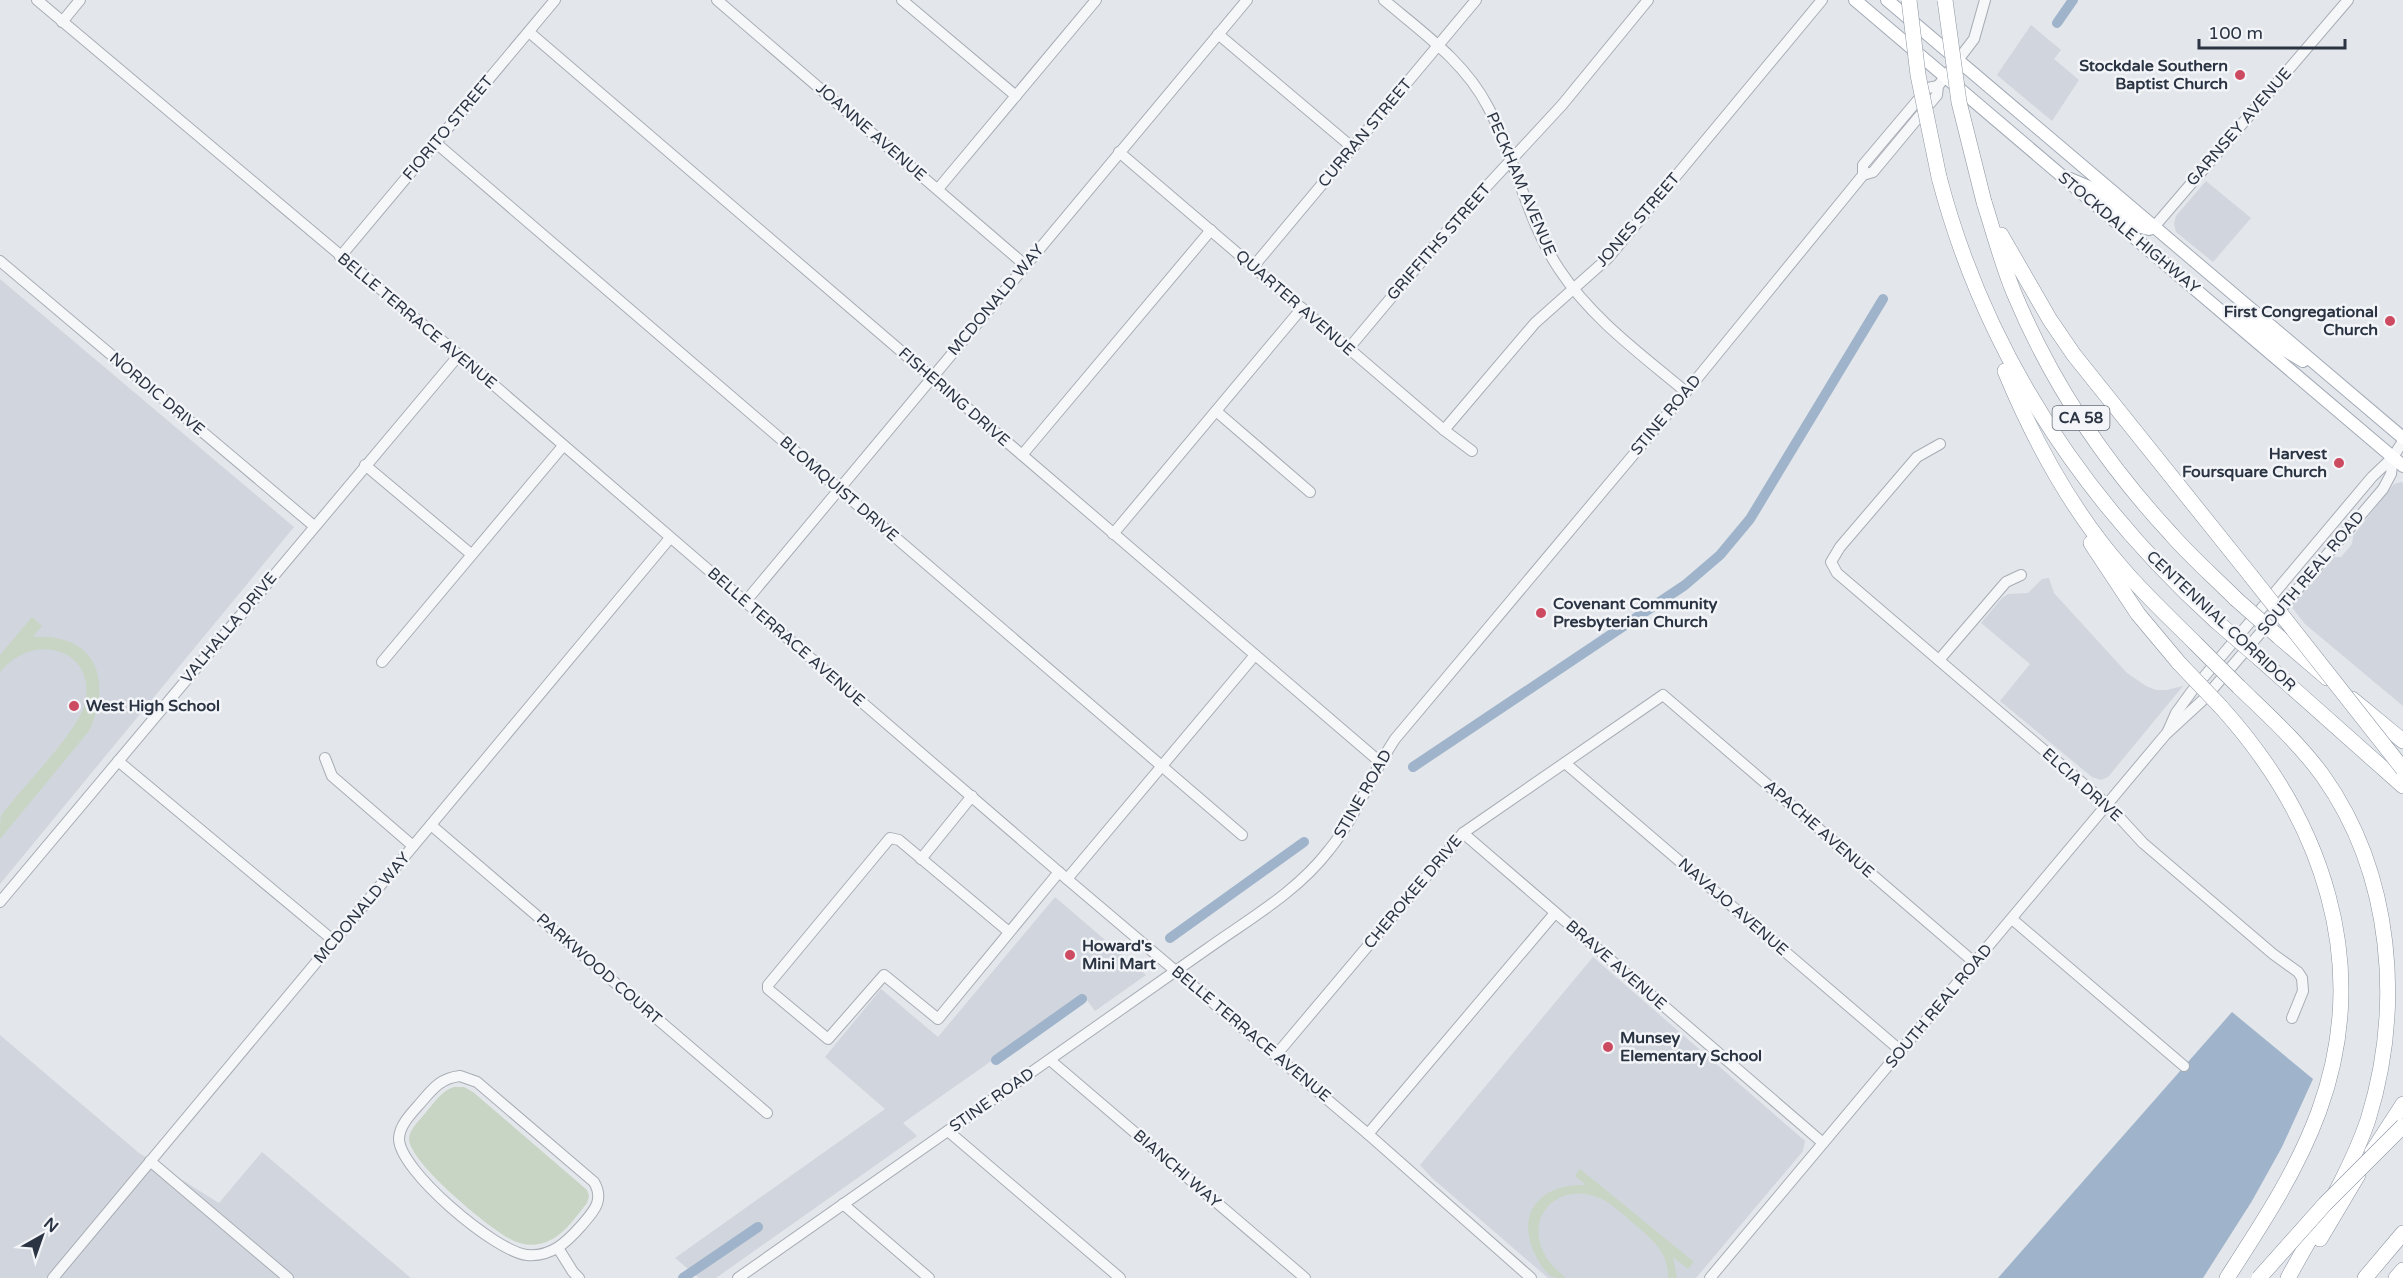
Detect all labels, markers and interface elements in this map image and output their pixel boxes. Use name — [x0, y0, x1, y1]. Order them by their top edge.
scale bar — [2199, 12, 2344, 50]
text: 100 m — [2208, 22, 2263, 44]
place label: Stockdale Southern Baptist Church — [2079, 56, 2228, 94]
street label: GARNSEY AVENUE — [2182, 64, 2296, 190]
marker: Stockdale Southern Baptist Church — [2233, 68, 2247, 82]
street label: FIORITO STREET — [398, 71, 498, 184]
street label: CURRAN STREET — [1314, 74, 1416, 191]
street label: JOANNE AVENUE — [812, 79, 930, 185]
street label: PECKHAM AVENUE — [1482, 109, 1560, 259]
street label: STOCKDALE HIGHWAY — [2054, 168, 2204, 298]
street label: JONES STREET — [1592, 169, 1684, 271]
street label: GRIFFITHS STREET — [1383, 179, 1495, 305]
street label: MCDONALD WAY — [944, 240, 1048, 360]
street label: QUARTER AVENUE — [1231, 246, 1359, 360]
street label: BELLE TERRACE AVENUE — [333, 248, 501, 394]
place label: First Congregational Church — [2224, 302, 2378, 340]
marker: First Congregational Church — [2383, 314, 2397, 328]
street label: FISHERING DRIVE — [894, 343, 1014, 451]
street label: NORDIC DRIVE — [105, 348, 209, 440]
street label: STINE ROAD — [1627, 371, 1705, 459]
road number: CA 58 — [2052, 406, 2110, 430]
street label: BLOMQUIST DRIVE — [776, 432, 902, 546]
place label: Harvest Foursquare Church — [2182, 444, 2328, 482]
marker: Harvest Foursquare Church — [2332, 456, 2346, 470]
street label: SOUTH REAL ROAD — [2253, 507, 2369, 639]
street label: CENTENNIAL CORRIDOR — [2142, 546, 2300, 696]
street label: BELLE TERRACE AVENUE — [703, 563, 869, 711]
street label: VALHALLA DRIVE — [177, 568, 281, 688]
place label: Covenant Community Presbyterian Church — [1553, 594, 1718, 632]
marker: Covenant Community Presbyterian Church — [1534, 606, 1548, 620]
place label: West High School — [86, 696, 220, 716]
marker: West High School — [67, 699, 81, 713]
street label: ELCIA DRIVE — [2038, 744, 2126, 826]
street label: STINE ROAD — [1330, 746, 1396, 842]
street label: APACHE AVENUE — [1760, 776, 1878, 882]
street label: CHEROKEE DRIVE — [1360, 831, 1466, 953]
street label: MCDONALD WAY — [310, 848, 414, 968]
street label: NAVAJO AVENUE — [1674, 854, 1792, 960]
street label: PARKWOOD COURT — [532, 909, 666, 1029]
street label: BRAVE AVENUE — [1562, 916, 1670, 1014]
place label: Howard's Mini Mart — [1082, 936, 1157, 974]
street label: SOUTH REAL ROAD — [1881, 940, 1997, 1072]
marker: Howard's Mini Mart — [1063, 948, 1077, 962]
street label: BELLE TERRACE AVENUE — [1167, 961, 1335, 1107]
place label: Munsey Elementary School — [1620, 1028, 1762, 1066]
marker: Munsey Elementary School — [1601, 1040, 1615, 1054]
street label: STINE ROAD — [946, 1063, 1038, 1137]
street label: BIANCHI WAY — [1129, 1125, 1225, 1213]
north arrow — [12, 1206, 72, 1266]
text: N — [40, 1213, 62, 1237]

